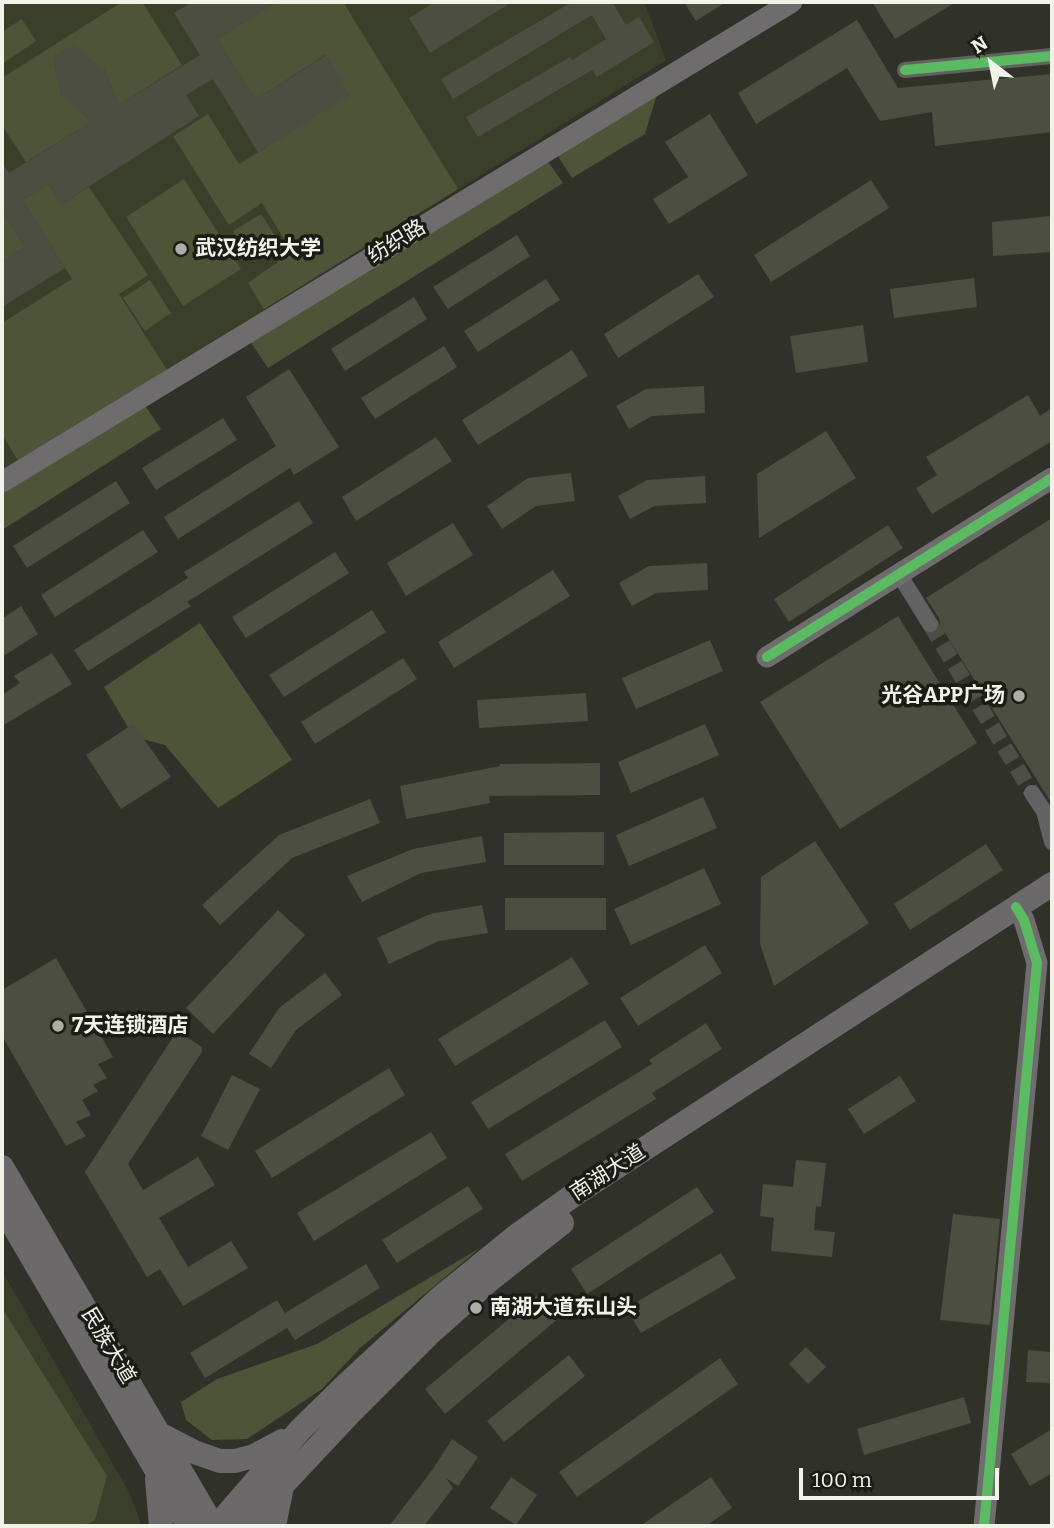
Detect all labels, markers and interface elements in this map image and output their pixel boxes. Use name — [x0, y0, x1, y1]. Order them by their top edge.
north arrow — [956, 28, 1026, 98]
text: N — [967, 31, 992, 58]
street label: 纺织路 — [364, 215, 430, 269]
place label: 武汉纺织大学 — [195, 236, 321, 262]
marker: 武汉纺织大学 — [173, 241, 189, 257]
place label: 光谷APP广场 — [881, 683, 1005, 709]
marker: 光谷APP广场 — [1011, 688, 1027, 704]
place label: 7天连锁酒店 — [72, 1013, 188, 1039]
marker: 7天连锁酒店 — [50, 1018, 66, 1034]
street label: 南湖大道 — [566, 1140, 650, 1206]
place label: 南湖大道东山头 — [490, 1295, 637, 1321]
marker: 南湖大道东山头 — [468, 1300, 484, 1316]
street label: 民族大道 — [76, 1304, 140, 1388]
scale bar — [802, 1454, 1002, 1498]
text: 100 m — [812, 1467, 872, 1493]

